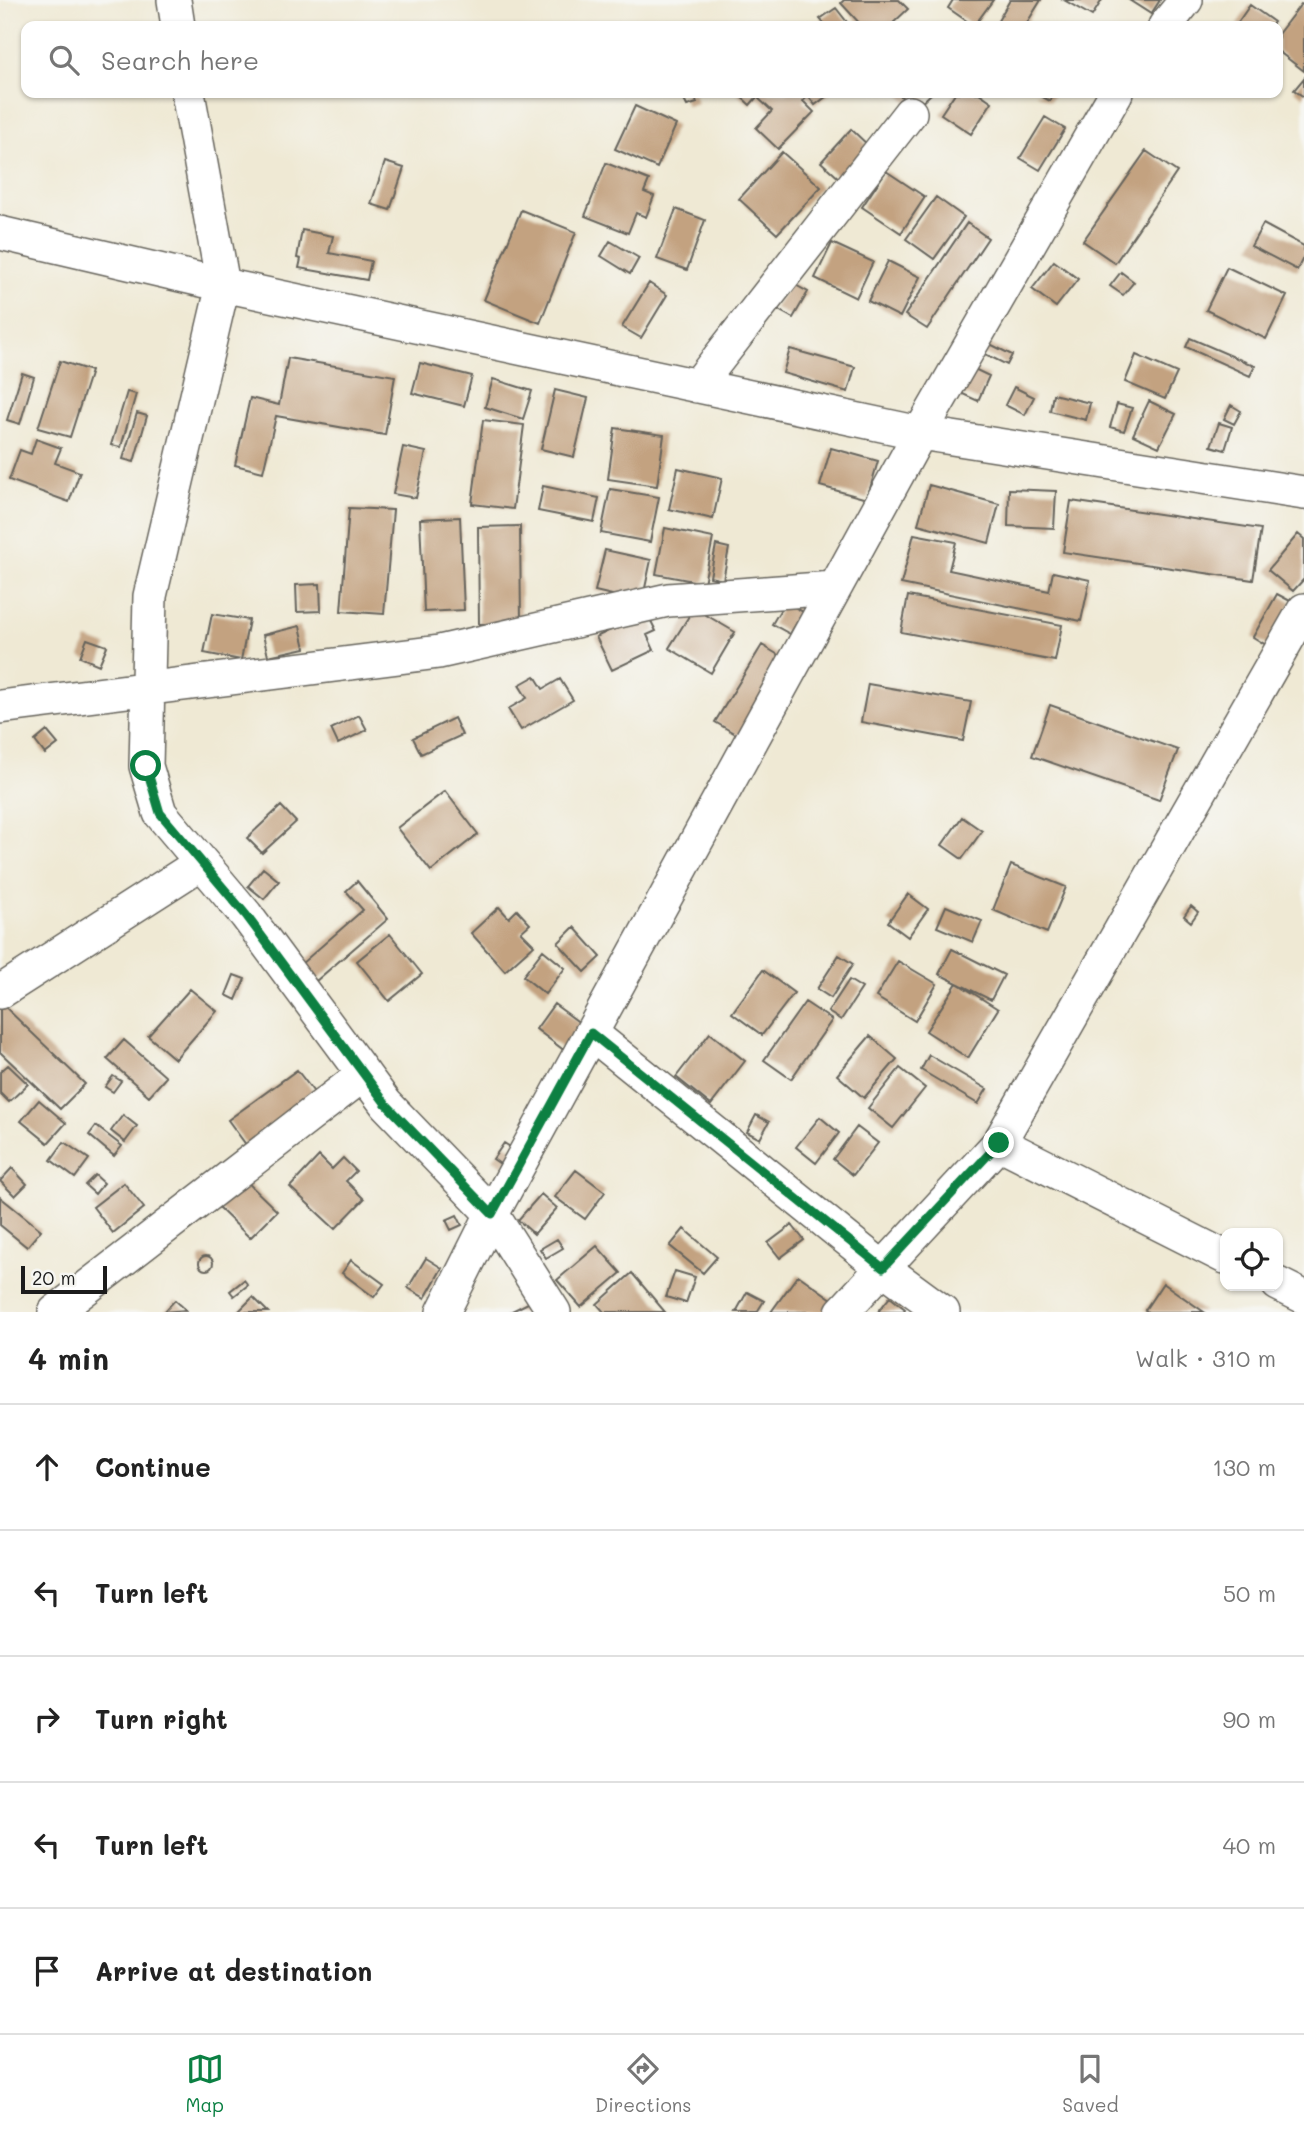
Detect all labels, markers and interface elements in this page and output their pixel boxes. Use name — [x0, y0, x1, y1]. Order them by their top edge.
search box — [21, 21, 1283, 98]
icon: search — [45, 41, 83, 79]
text: Search here — [101, 43, 259, 77]
route start — [130, 750, 161, 781]
route end — [983, 1127, 1014, 1158]
map controls — [1220, 1228, 1283, 1291]
button: locate — [1220, 1228, 1283, 1291]
scale bar — [21, 1263, 107, 1295]
text: 20 m — [32, 1265, 76, 1290]
text: 4 min — [28, 1338, 109, 1378]
text: Walk · 310 m — [1135, 1343, 1276, 1373]
icon: ahead — [28, 1448, 66, 1486]
text: Continue — [95, 1450, 211, 1484]
text: 130 m — [1212, 1452, 1276, 1482]
icon: left — [28, 1574, 66, 1612]
text: Turn left — [95, 1576, 208, 1610]
text: 50 m — [1223, 1578, 1276, 1608]
icon: right — [28, 1700, 66, 1738]
text: Turn right — [95, 1702, 228, 1736]
text: 90 m — [1223, 1704, 1276, 1734]
icon: left — [28, 1826, 66, 1864]
text: Turn left — [95, 1828, 208, 1862]
text: 40 m — [1223, 1830, 1276, 1860]
icon: arrive — [28, 1952, 66, 1990]
text: Arrive at destination — [95, 1954, 372, 1988]
tab: Map — [185, 2050, 224, 2117]
tab: Directions — [595, 2050, 691, 2117]
tab: Saved — [1062, 2050, 1119, 2117]

